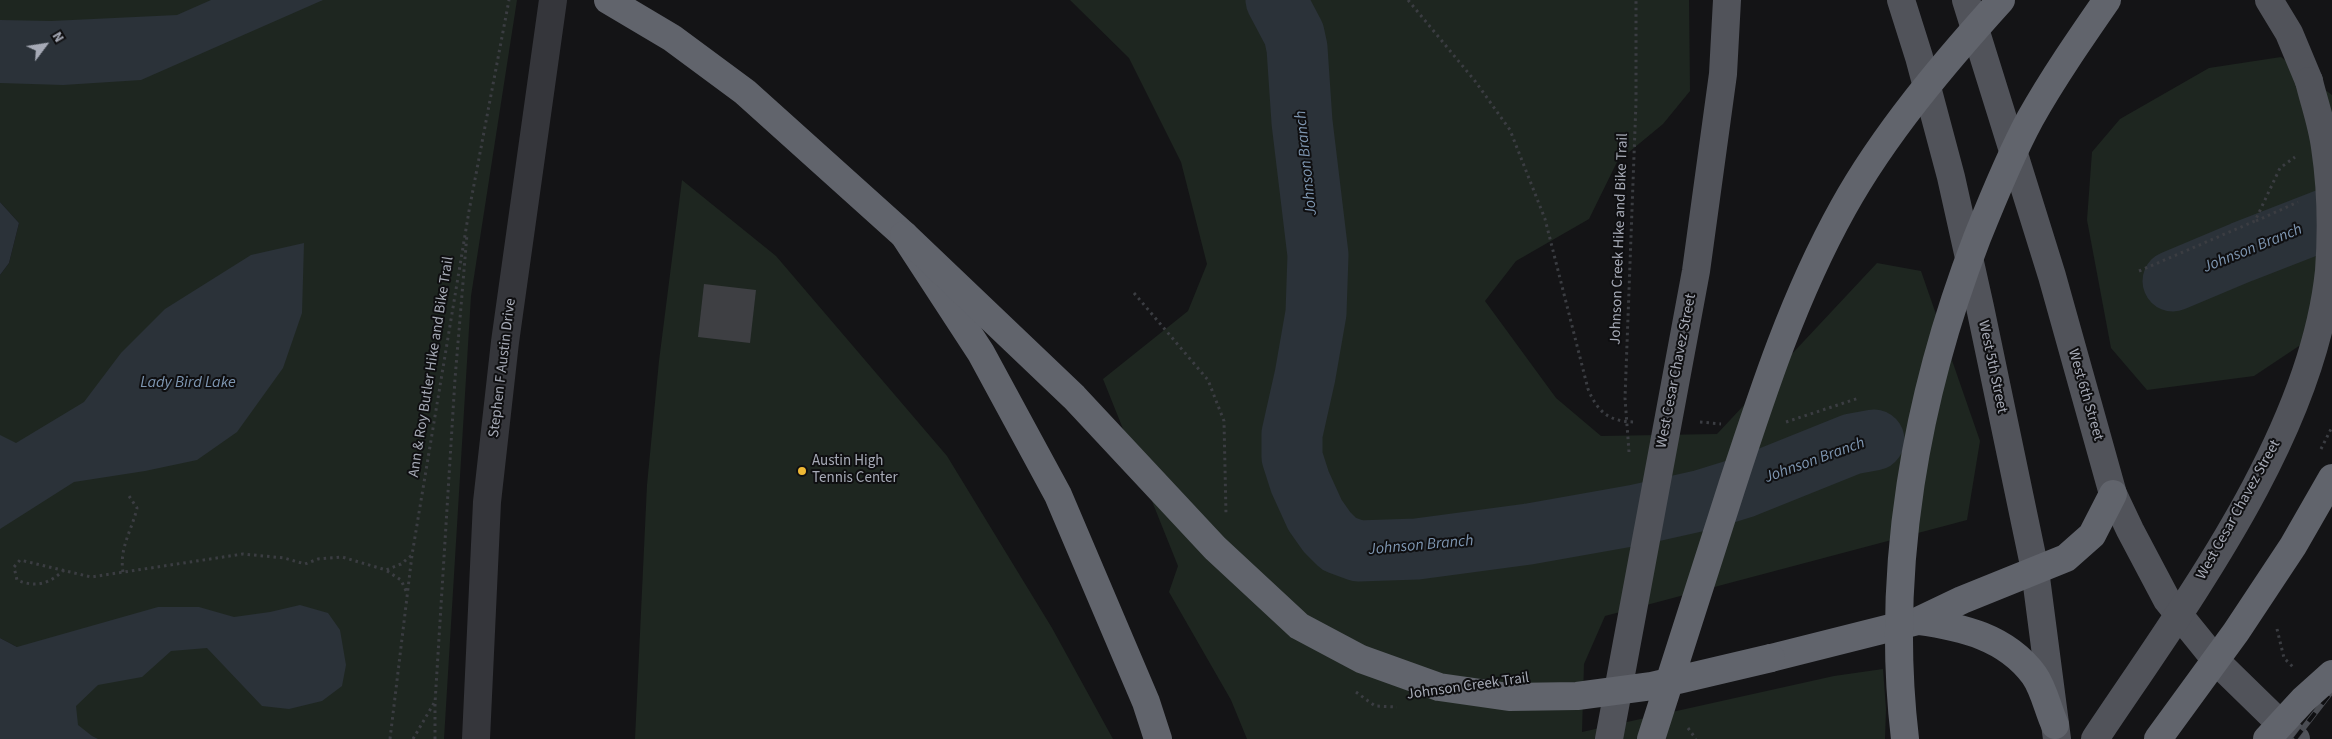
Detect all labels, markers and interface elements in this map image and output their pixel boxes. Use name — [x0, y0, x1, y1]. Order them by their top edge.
north arrow — [20, 20, 70, 70]
text: N — [47, 28, 69, 46]
water label: Johnson Branch — [1292, 110, 1322, 216]
street label: Johnson Creek Hike and Bike Trail — [1607, 133, 1633, 345]
water label: Johnson Branch — [2201, 220, 2305, 278]
street label: Ann & Roy Butler Hike and Bike Trail — [406, 255, 458, 479]
street label: West Cesar Chavez Street — [1653, 292, 1701, 450]
street label: Stephen F Austin Drive — [486, 297, 520, 439]
street label: West 5th Street — [1973, 319, 2011, 415]
street label: West 6th Street — [2063, 347, 2107, 443]
water label: Lady Bird Lake — [140, 373, 236, 393]
water label: Johnson Branch — [1762, 434, 1868, 488]
street label: West Cesar Chavez Street — [2193, 437, 2285, 583]
place label: Austin High Tennis Center — [812, 453, 898, 488]
marker: Austin High Tennis Center — [796, 465, 808, 477]
water label: Johnson Branch — [1368, 532, 1474, 560]
street label: Johnson Creek Trail — [1406, 669, 1530, 705]

